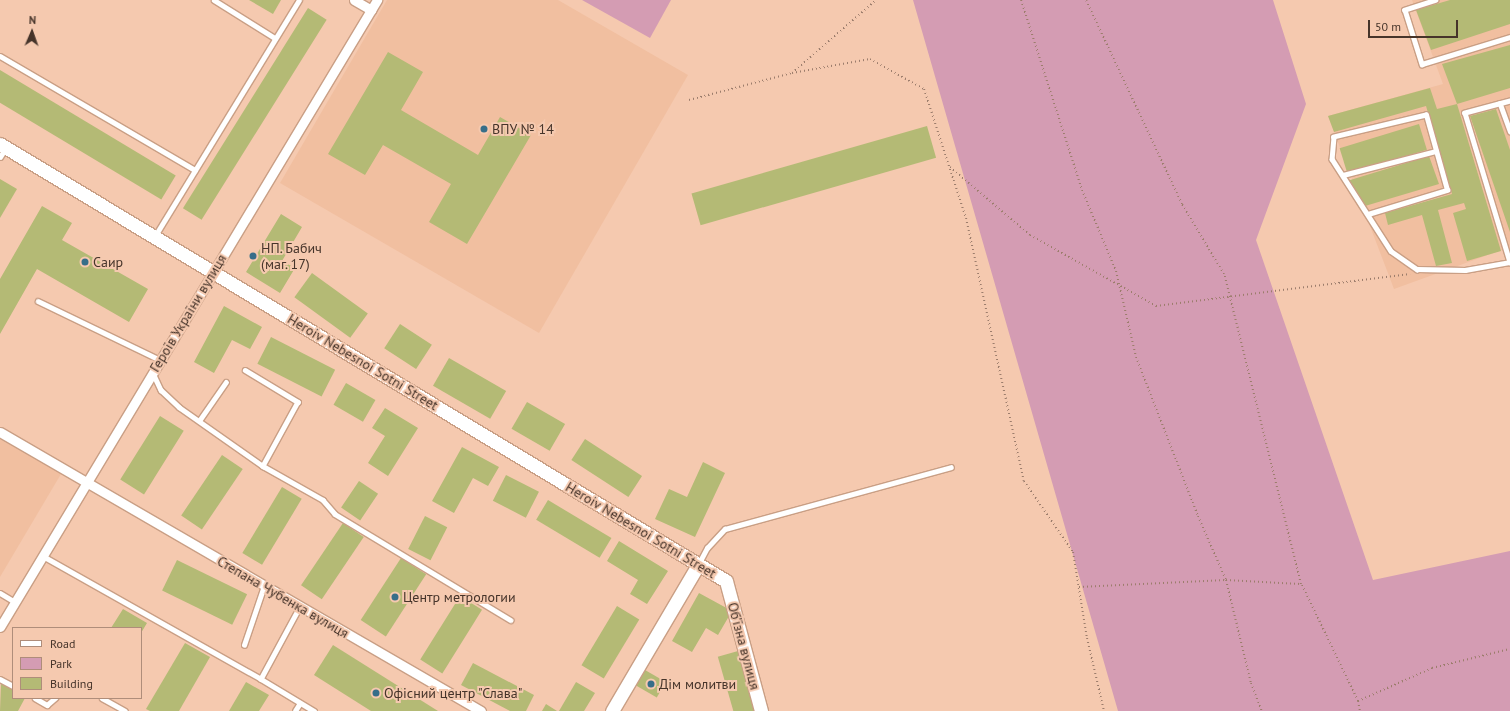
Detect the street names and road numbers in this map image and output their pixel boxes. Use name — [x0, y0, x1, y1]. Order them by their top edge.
street label: Героїв України вулиця — [146, 251, 230, 375]
street label: Heroiv Nebesnoi Sotni Street — [284, 310, 442, 414]
street label: Heroiv Nebesnoi Sotni Street — [562, 478, 720, 582]
street label: Степана Чубенка вулиця — [214, 552, 352, 642]
street label: Об’їзна вулиця — [724, 601, 764, 691]

